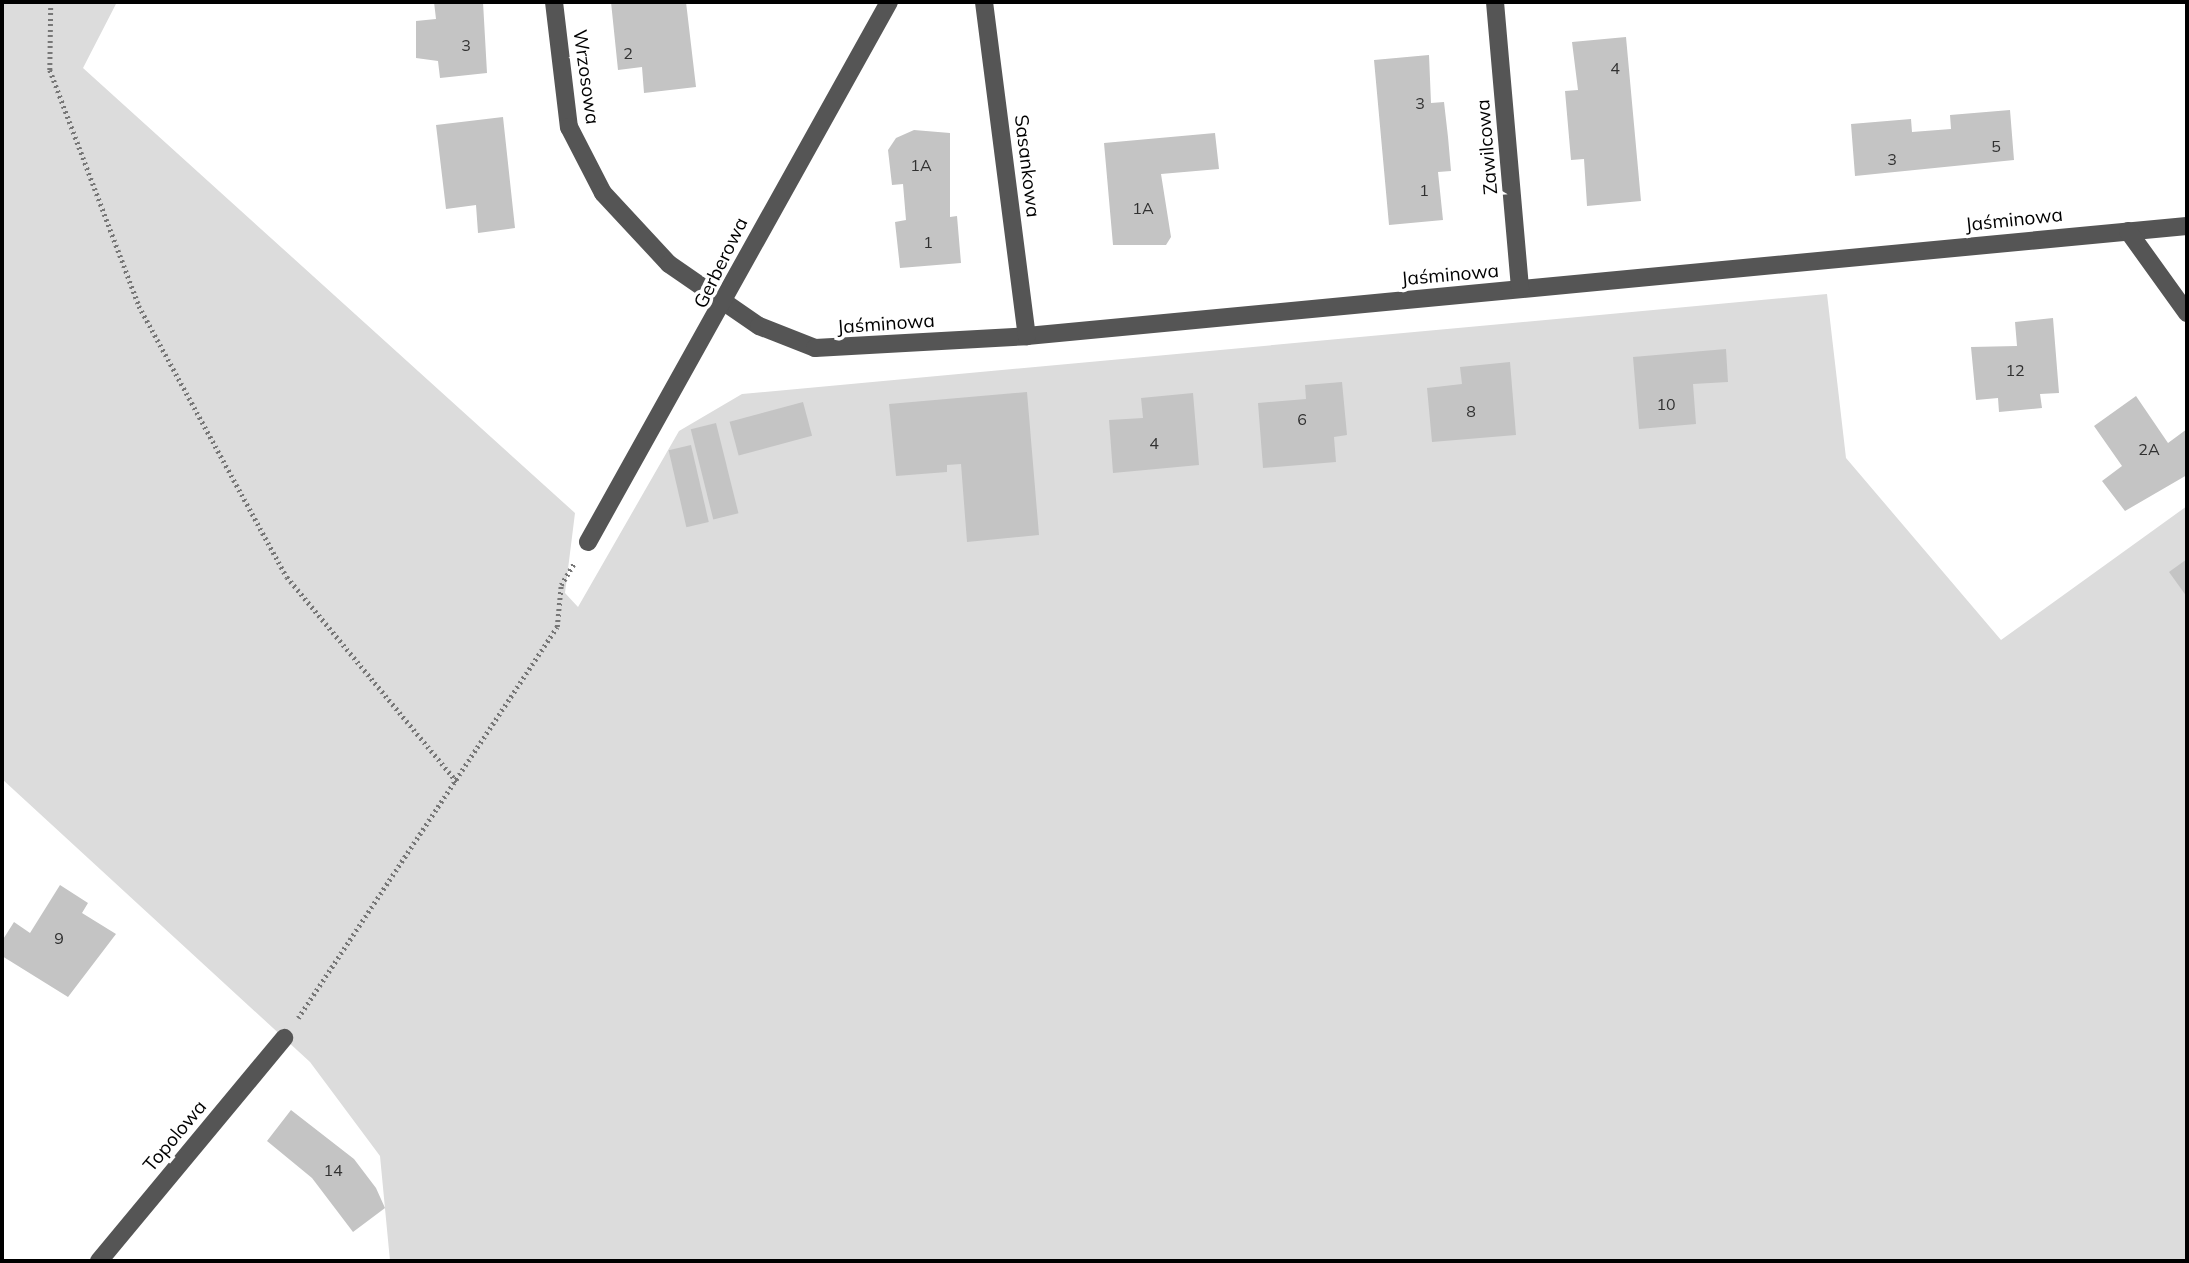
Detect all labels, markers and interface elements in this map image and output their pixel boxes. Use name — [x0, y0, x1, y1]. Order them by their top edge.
street label: Wrzosowa — [568, 28, 604, 126]
house number: 3 — [461, 35, 471, 55]
house number: 2 — [623, 43, 633, 63]
house number: 4 — [1610, 58, 1620, 78]
house number: 3 — [1415, 93, 1425, 113]
street label: Zawilcowa — [1471, 98, 1503, 196]
street label: Sasankowa — [1009, 113, 1045, 219]
house number: 5 — [1991, 136, 2001, 156]
house number: 3 — [1887, 149, 1897, 169]
house number: 1A — [910, 155, 932, 175]
house number: 1 — [1419, 180, 1429, 200]
house number: 1A — [1132, 198, 1154, 218]
street label: Jaśminowa — [1964, 204, 2064, 236]
street label: Gerberowa — [689, 214, 753, 312]
house number: 1 — [923, 232, 933, 252]
street label: Jaśminowa — [1400, 259, 1500, 291]
street label: Jaśminowa — [836, 309, 936, 339]
house number: 12 — [2005, 360, 2025, 380]
house number: 10 — [1656, 394, 1676, 414]
house number: 8 — [1466, 401, 1476, 421]
house number: 6 — [1297, 409, 1307, 429]
house number: 4 — [1149, 433, 1159, 453]
house number: 2A — [2138, 439, 2160, 459]
house number: 9 — [54, 928, 64, 948]
street label: Topolowa — [139, 1096, 211, 1176]
house number: 14 — [323, 1160, 343, 1180]

